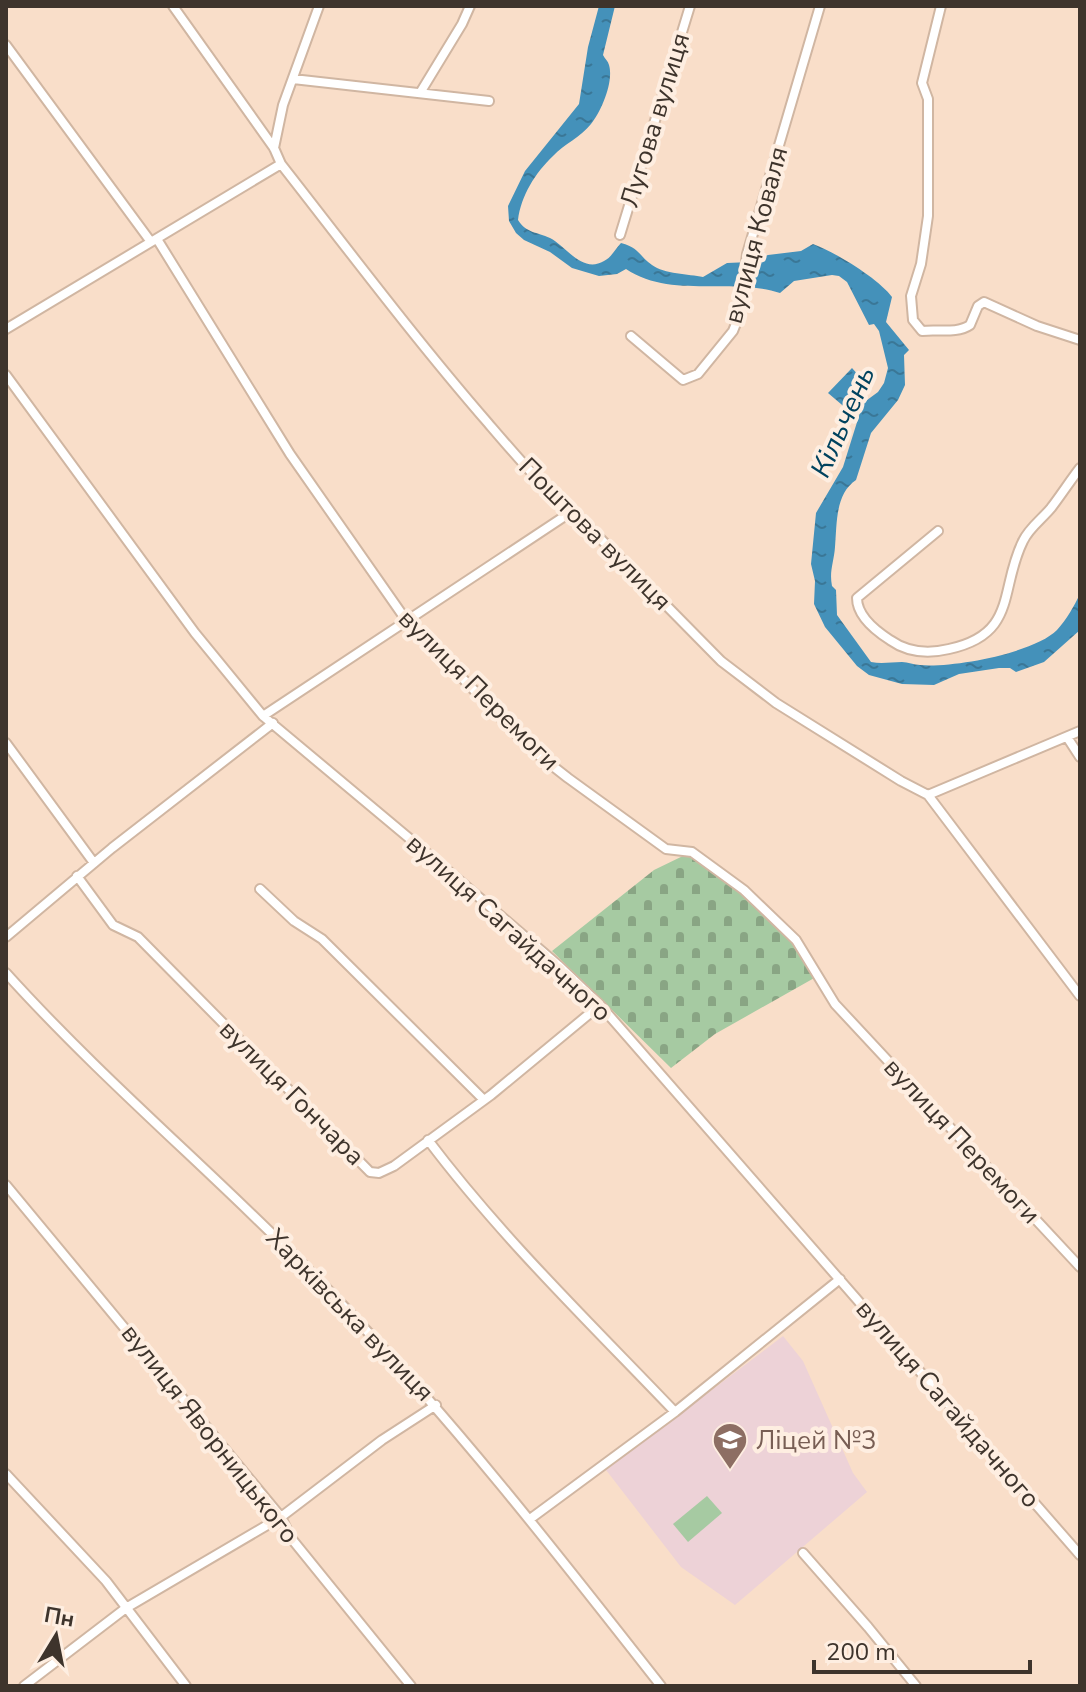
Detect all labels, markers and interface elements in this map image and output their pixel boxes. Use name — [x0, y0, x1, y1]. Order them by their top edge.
street label: Лугова вулиця — [612, 29, 698, 211]
street label: вулиця Коваля — [716, 143, 796, 327]
water label: Кільчень — [802, 360, 884, 484]
street label: Поштова вулиця — [511, 450, 679, 618]
street label: вулиця Перемоги — [391, 602, 567, 778]
street label: вулиця Сагайдачного — [399, 826, 619, 1030]
street label: вулиця Гончара — [212, 1013, 372, 1173]
street label: вулиця Перемоги — [876, 1050, 1048, 1232]
street label: Харківська вулиця — [258, 1221, 442, 1409]
street label: вулиця Сагайдачного — [848, 1293, 1048, 1515]
street label: вулиця Яворницького — [113, 1317, 307, 1551]
school or university icon: Ліцей №3 — [711, 1421, 749, 1471]
place label: Ліцей №3 — [756, 1423, 877, 1458]
north arrow — [16, 1596, 96, 1676]
text: Пн — [42, 1600, 77, 1635]
scale bar — [814, 1624, 1030, 1674]
text: 200 m — [826, 1636, 896, 1668]

